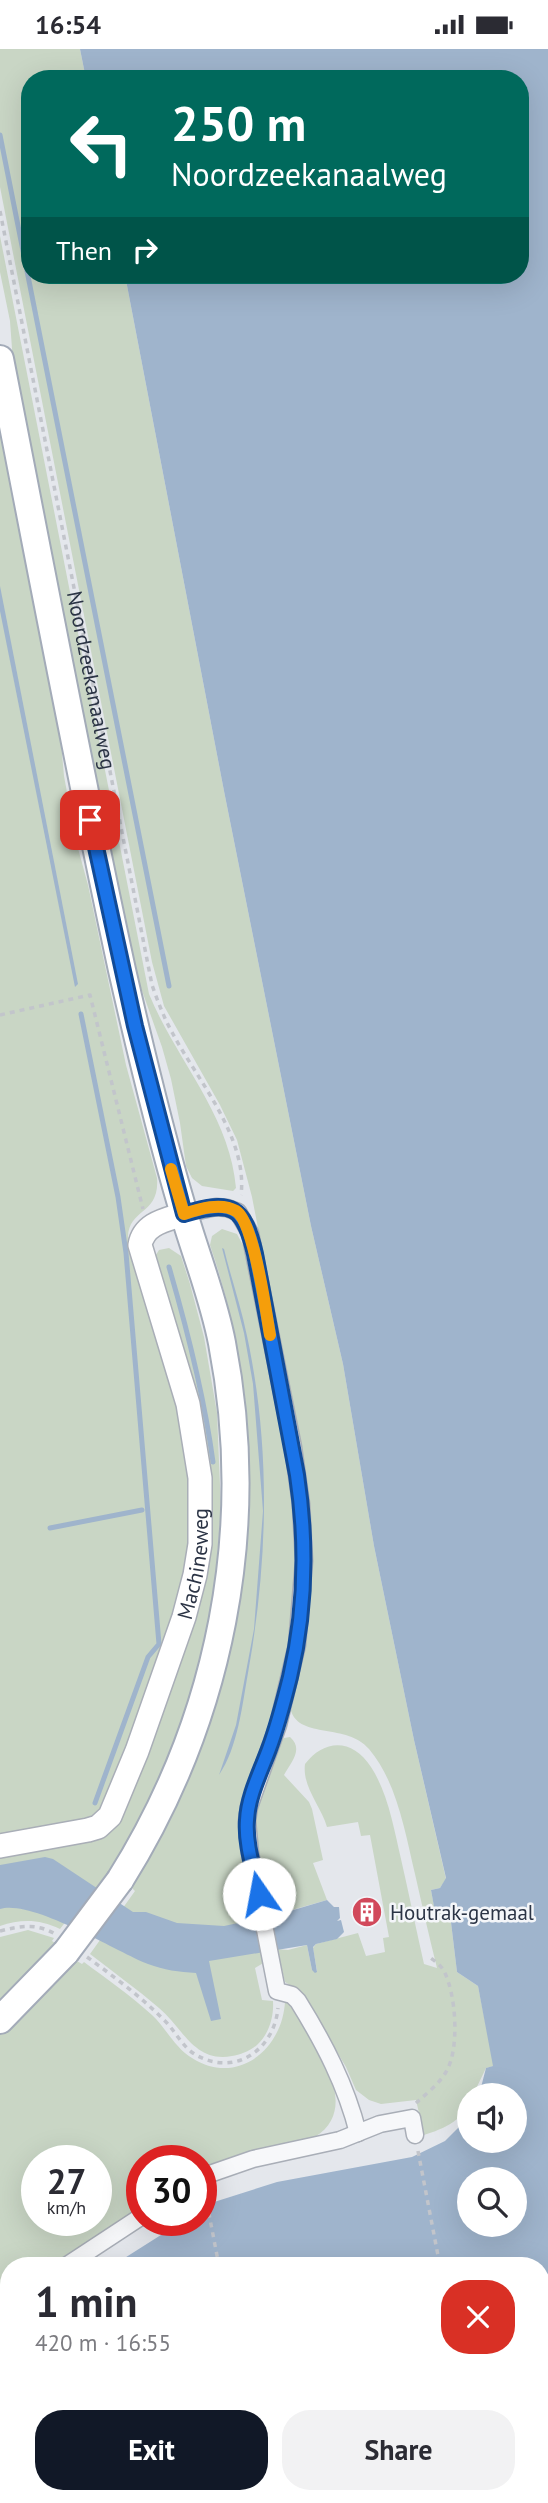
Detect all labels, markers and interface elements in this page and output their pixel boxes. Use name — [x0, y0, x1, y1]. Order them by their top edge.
text: 16:54 — [35, 8, 101, 41]
text: 250 m — [171, 91, 306, 155]
icon: left — [56, 98, 147, 189]
text: Noordzeekanaalweg — [171, 153, 447, 195]
icon: right — [126, 231, 164, 269]
text: Then — [56, 234, 112, 267]
street label: Noordzeekanaalweg — [61, 589, 123, 772]
pin — [60, 790, 120, 850]
icon: arrive — [71, 801, 109, 839]
street label: Machineweg — [170, 1508, 214, 1622]
position arrow — [222, 1857, 296, 1931]
building icon: Houtrak-gemaal — [350, 1895, 384, 1929]
place label: Houtrak-gemaal — [390, 1899, 534, 1926]
map controls — [457, 2083, 527, 2237]
button: sound — [457, 2083, 527, 2153]
speed limit sign: 30 — [126, 2145, 217, 2236]
text: 27 — [47, 2158, 86, 2204]
button: search — [457, 2167, 527, 2237]
text: km/h — [47, 2196, 86, 2219]
text: 1 min — [35, 2274, 137, 2329]
button: close — [441, 2280, 515, 2354]
text: 420 m · 16:55 — [35, 2328, 171, 2357]
button: Exit — [35, 2410, 268, 2490]
button: Share — [282, 2410, 515, 2490]

